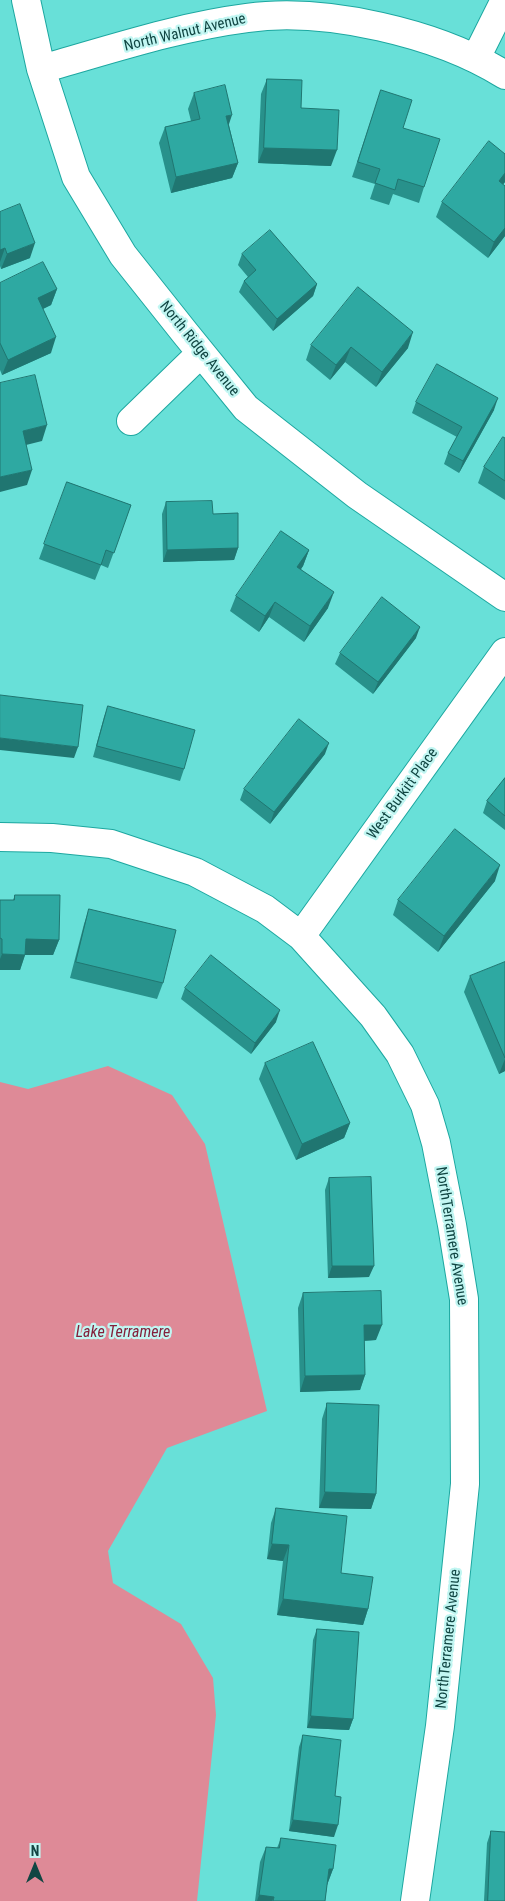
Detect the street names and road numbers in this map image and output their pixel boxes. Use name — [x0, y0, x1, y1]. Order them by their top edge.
street label: North Walnut Avenue — [122, 10, 248, 56]
street label: North Ridge Avenue — [155, 298, 243, 400]
street label: West Burkitt Place — [364, 745, 442, 843]
street label: NorthTerramere Avenue — [431, 1165, 471, 1307]
street label: NorthTerramere Avenue — [433, 1568, 465, 1710]

